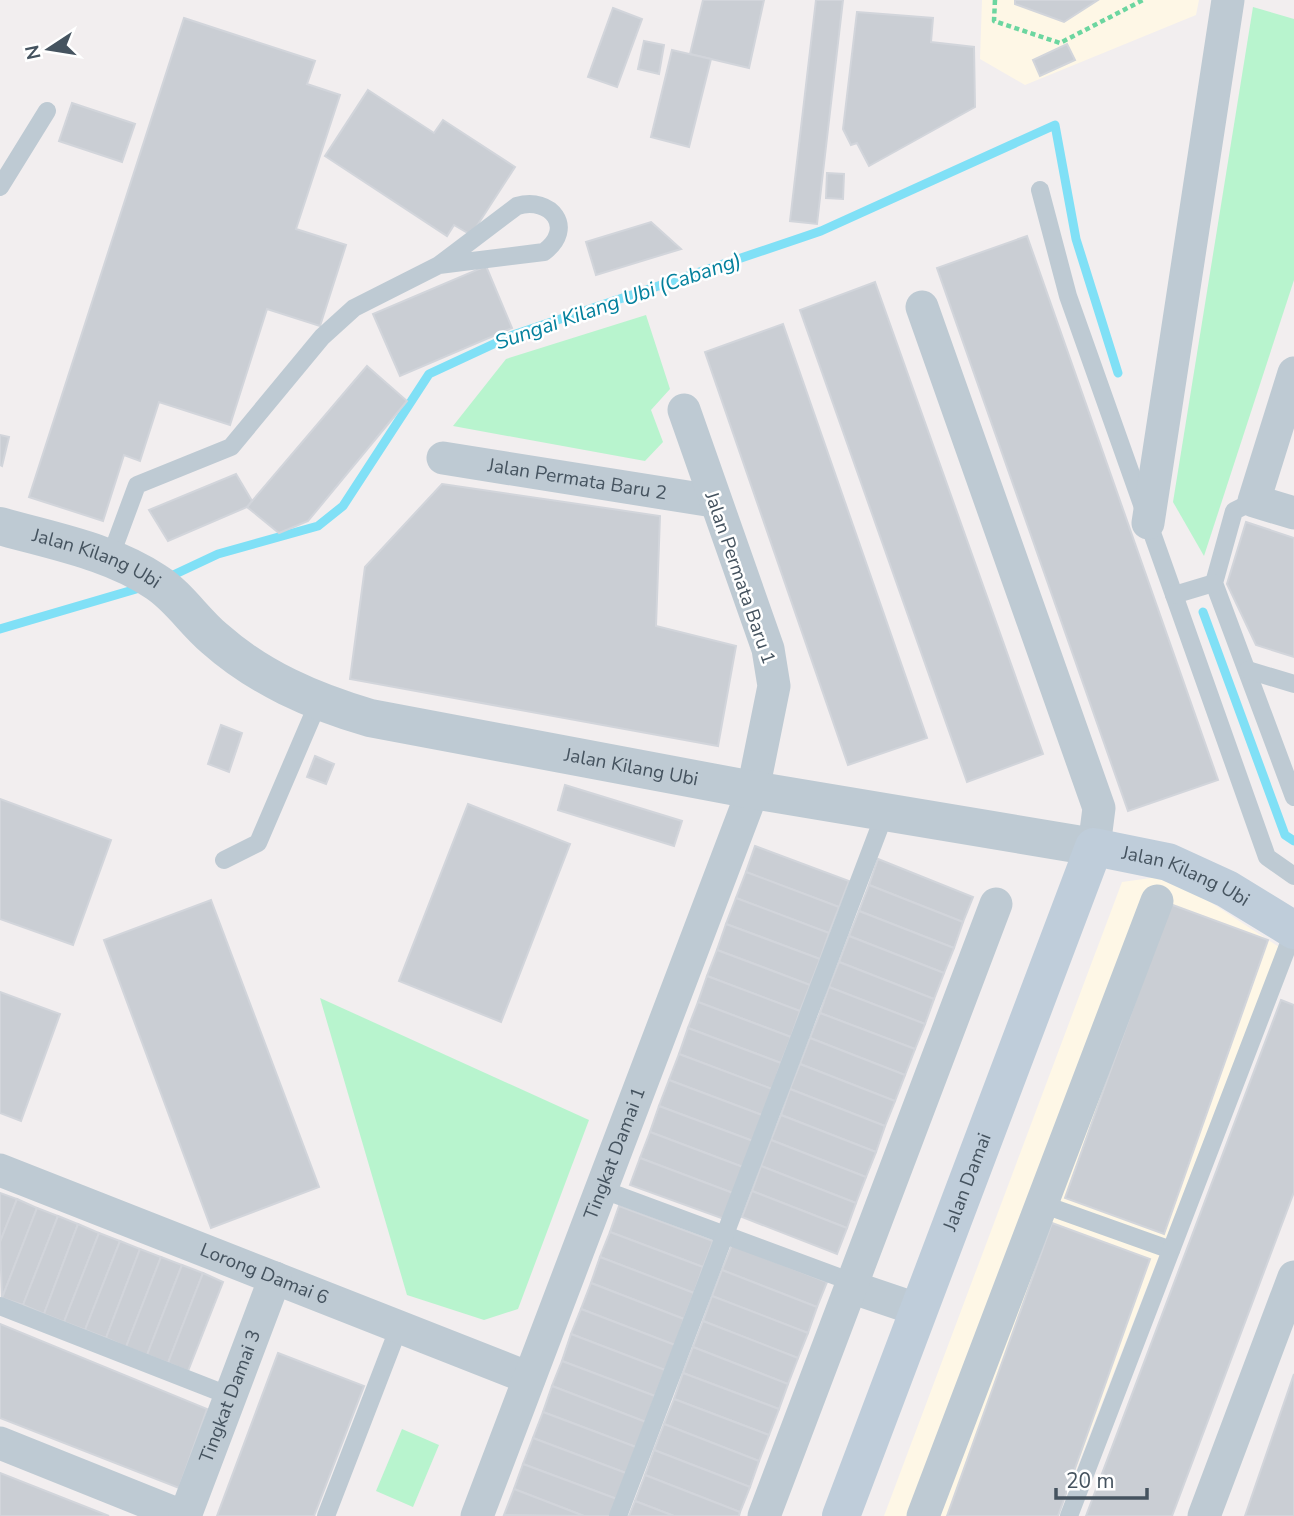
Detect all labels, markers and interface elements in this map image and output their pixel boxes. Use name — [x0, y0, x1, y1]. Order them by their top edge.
north arrow — [14, 14, 84, 84]
text: N — [19, 43, 48, 62]
water label: Sungai Kilang Ubi (Cabang) — [491, 246, 745, 356]
street label: Jalan Permata Baru 2 — [485, 452, 669, 506]
street label: Jalan Permata Baru 1 — [698, 487, 782, 668]
street label: Jalan Kilang Ubi — [29, 522, 166, 595]
street label: Jalan Kilang Ubi — [561, 742, 700, 792]
street label: Jalan Kilang Ubi — [1119, 840, 1254, 913]
street label: Tingkat Damai 1 — [578, 1083, 652, 1223]
street label: Jalan Damai — [937, 1130, 998, 1236]
street label: Lorong Damai 6 — [196, 1237, 332, 1311]
street label: Tingkat Damai 3 — [193, 1326, 267, 1466]
scale bar — [1056, 1456, 1147, 1500]
text: 20 m — [1066, 1467, 1115, 1495]

